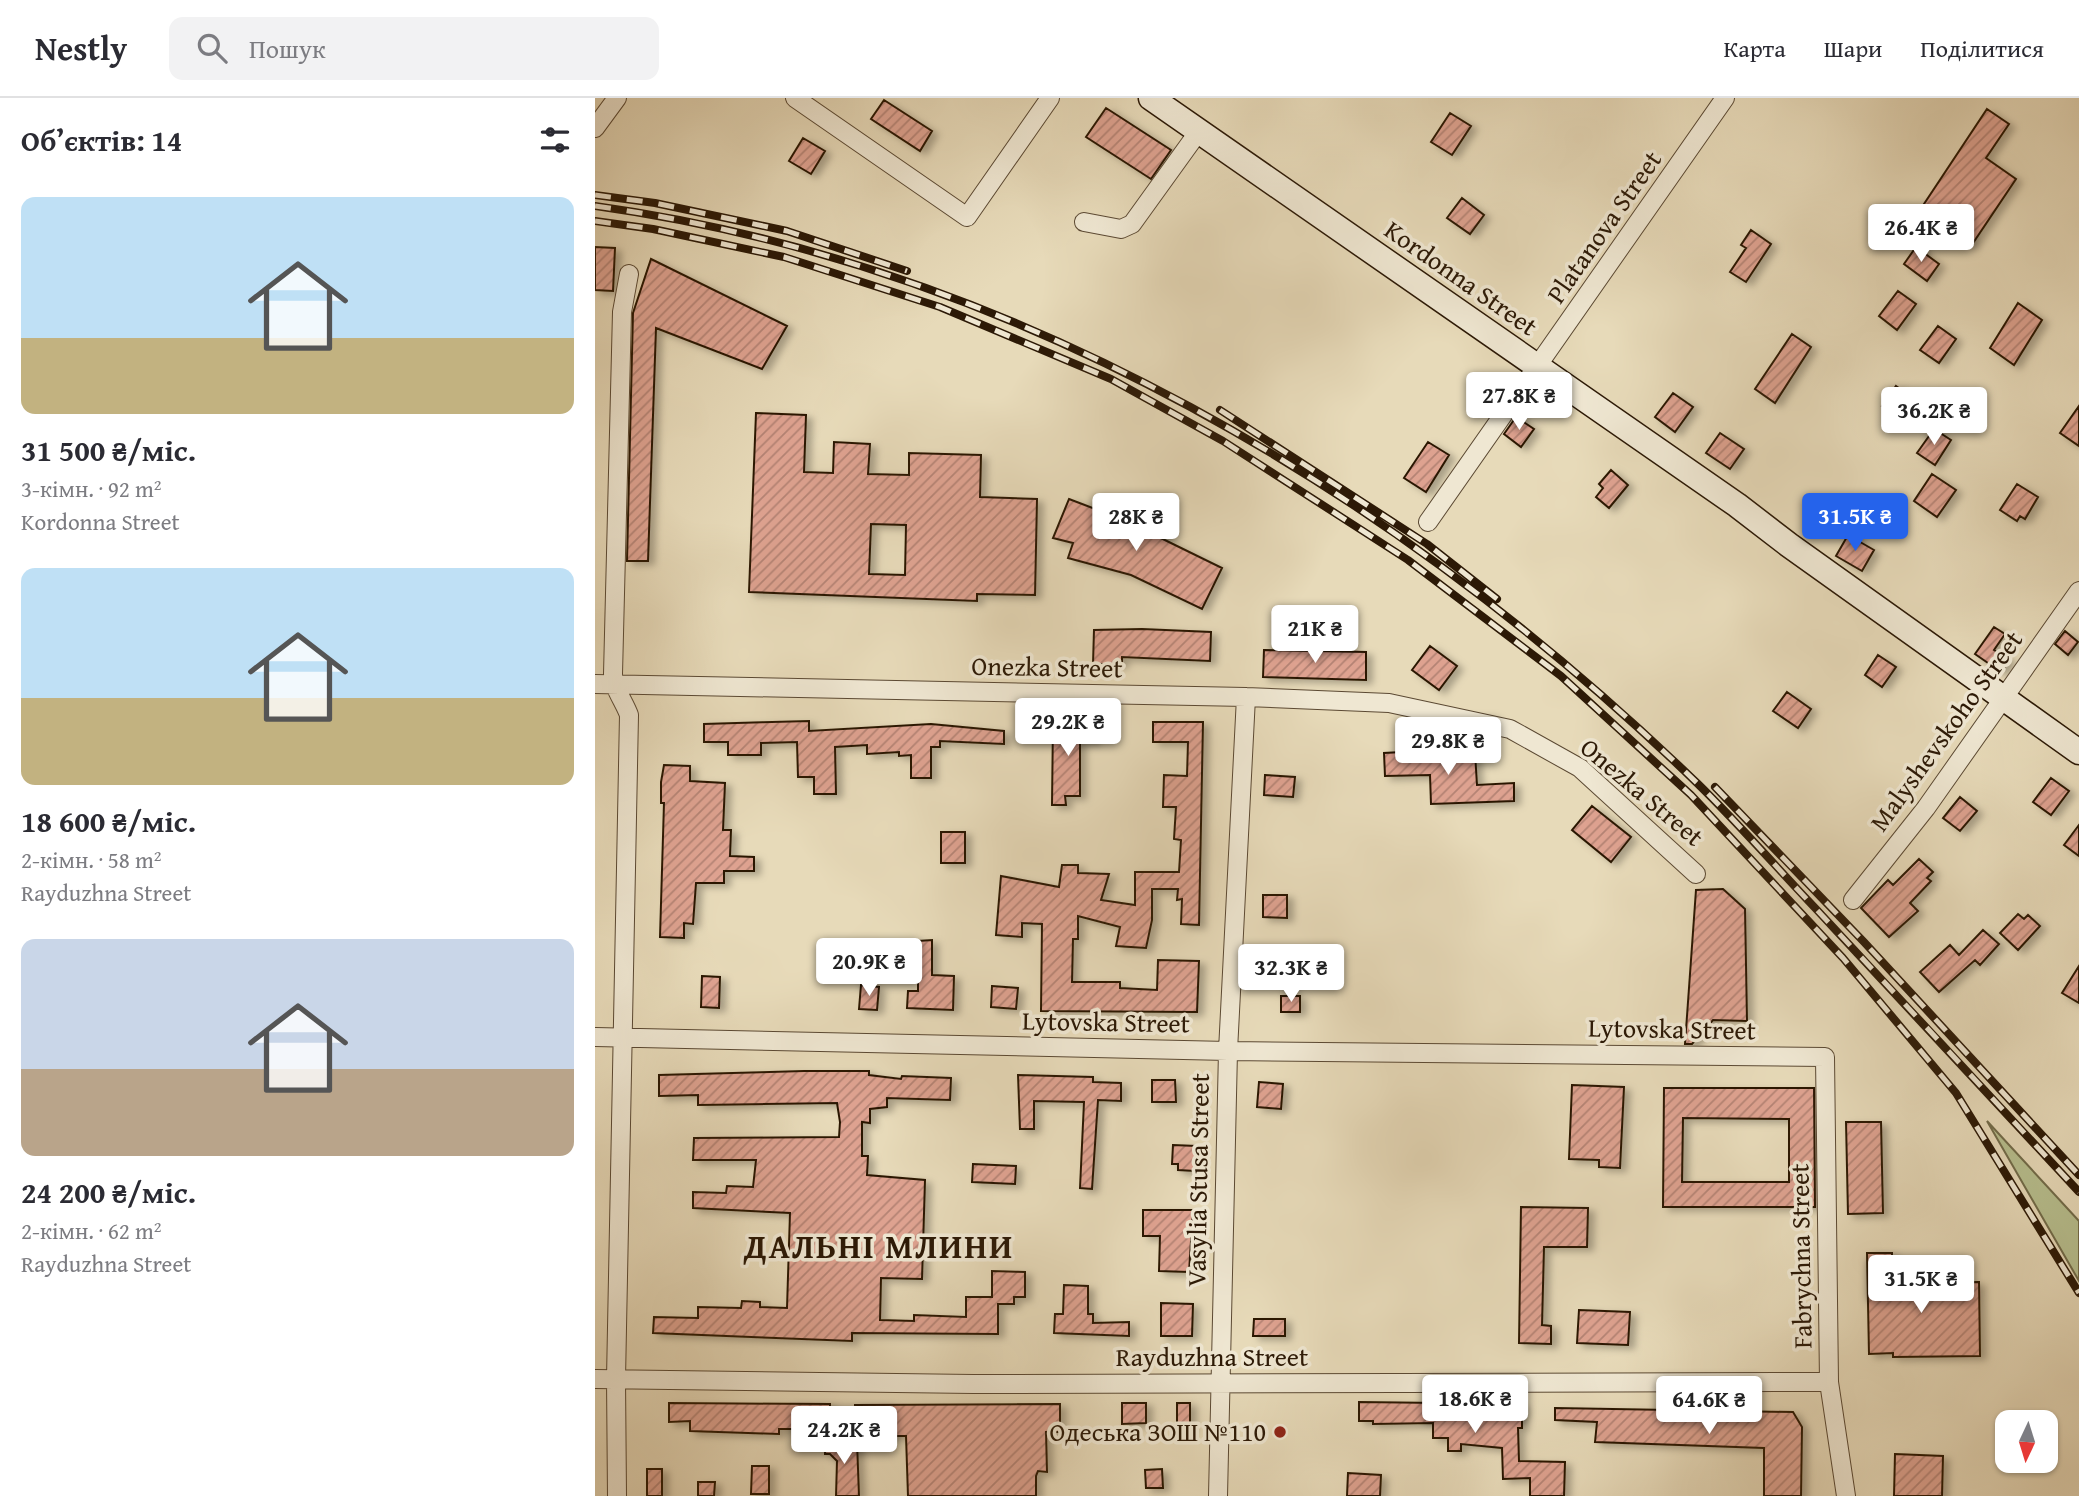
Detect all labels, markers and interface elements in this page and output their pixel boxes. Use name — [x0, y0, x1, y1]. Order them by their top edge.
search box — [169, 17, 659, 80]
text: Nestly — [35, 24, 127, 72]
icon: search — [193, 29, 231, 67]
text: Пошук — [249, 29, 326, 68]
text: Карта — [1723, 31, 1786, 66]
text: Шари — [1824, 31, 1882, 66]
text: Поділитися — [1920, 31, 2044, 66]
text: Об’єктів: 14 — [21, 118, 182, 162]
icon: filters — [536, 121, 574, 159]
street label: Platanova Street — [1536, 142, 1671, 311]
pin: 26.4K ₴ — [1856, 204, 1986, 264]
street label: Kordonna Street — [1377, 210, 1546, 345]
text: 26.4K ₴ — [1884, 210, 1958, 243]
icon: home — [235, 243, 361, 369]
pin: 27.8K ₴ — [1454, 372, 1584, 432]
text: 27.8K ₴ — [1482, 378, 1556, 411]
pin: 36.2K ₴ — [1869, 388, 1999, 447]
text: 36.2K ₴ — [1897, 393, 1971, 426]
text: 31 500 ₴/міс. — [21, 428, 196, 472]
text: 3-кімн. · 92 m² — [21, 472, 162, 505]
pin: 28K ₴ — [1087, 494, 1185, 553]
pin: 31.5K ₴ — [1790, 494, 1920, 553]
text: 28K ₴ — [1108, 499, 1164, 532]
text: 31.5K ₴ — [1818, 499, 1892, 532]
text: Kordonna Street — [21, 505, 180, 538]
pin: 21K ₴ — [1266, 606, 1364, 665]
text: 21K ₴ — [1287, 611, 1343, 644]
icon: home — [235, 614, 361, 740]
street label: Malyshevskoho Street — [1859, 622, 2032, 839]
street label: Onezka Street — [971, 646, 1123, 687]
pin: 29.2K ₴ — [1003, 698, 1133, 758]
text: 29.2K ₴ — [1031, 704, 1105, 737]
pin: 29.8K ₴ — [1383, 718, 1513, 777]
text: 29.8K ₴ — [1411, 723, 1485, 756]
street label: Onezka Street — [1572, 728, 1713, 855]
text: 18 600 ₴/міс. — [21, 799, 196, 843]
text: 2-кімн. · 58 m² — [21, 843, 162, 876]
text: Rayduzhna Street — [21, 876, 191, 909]
pin: 20.9K ₴ — [804, 939, 934, 998]
text: 20.9K ₴ — [832, 944, 906, 977]
pin: 32.3K ₴ — [1226, 944, 1356, 1004]
text: 32.3K ₴ — [1254, 950, 1328, 983]
icon: home — [235, 985, 361, 1111]
street label: Lytovska Street — [1022, 1001, 1190, 1042]
street label: Lytovska Street — [1588, 1008, 1756, 1049]
street label: Vasylia Stusa Street — [1176, 1073, 1219, 1287]
street label: Fabrychna Street — [1779, 1163, 1822, 1349]
text: 24 200 ₴/міс. — [21, 1170, 196, 1214]
text: 2-кімн. · 62 m² — [21, 1214, 162, 1247]
district label: ДАЛЬНІ МЛИНИ — [743, 1222, 1014, 1270]
text: Rayduzhna Street — [21, 1247, 191, 1280]
pin: 31.5K ₴ — [1856, 1256, 1986, 1315]
text: 31.5K ₴ — [1884, 1261, 1958, 1294]
street label: Rayduzhna Street — [1116, 1337, 1308, 1376]
pin: 18.6K ₴ — [1410, 1376, 1540, 1435]
pin: 64.6K ₴ — [1644, 1376, 1774, 1436]
text: 18.6K ₴ — [1438, 1381, 1512, 1414]
text: 64.6K ₴ — [1672, 1382, 1746, 1415]
pin: 24.2K ₴ — [779, 1406, 909, 1466]
north arrow — [1995, 1410, 2058, 1474]
map controls — [1995, 1410, 2058, 1473]
text: 24.2K ₴ — [807, 1412, 881, 1445]
place label: Одеська ЗОШ №110 — [1050, 1412, 1266, 1451]
marker: Одеська ЗОШ №110 — [1272, 1424, 1288, 1440]

